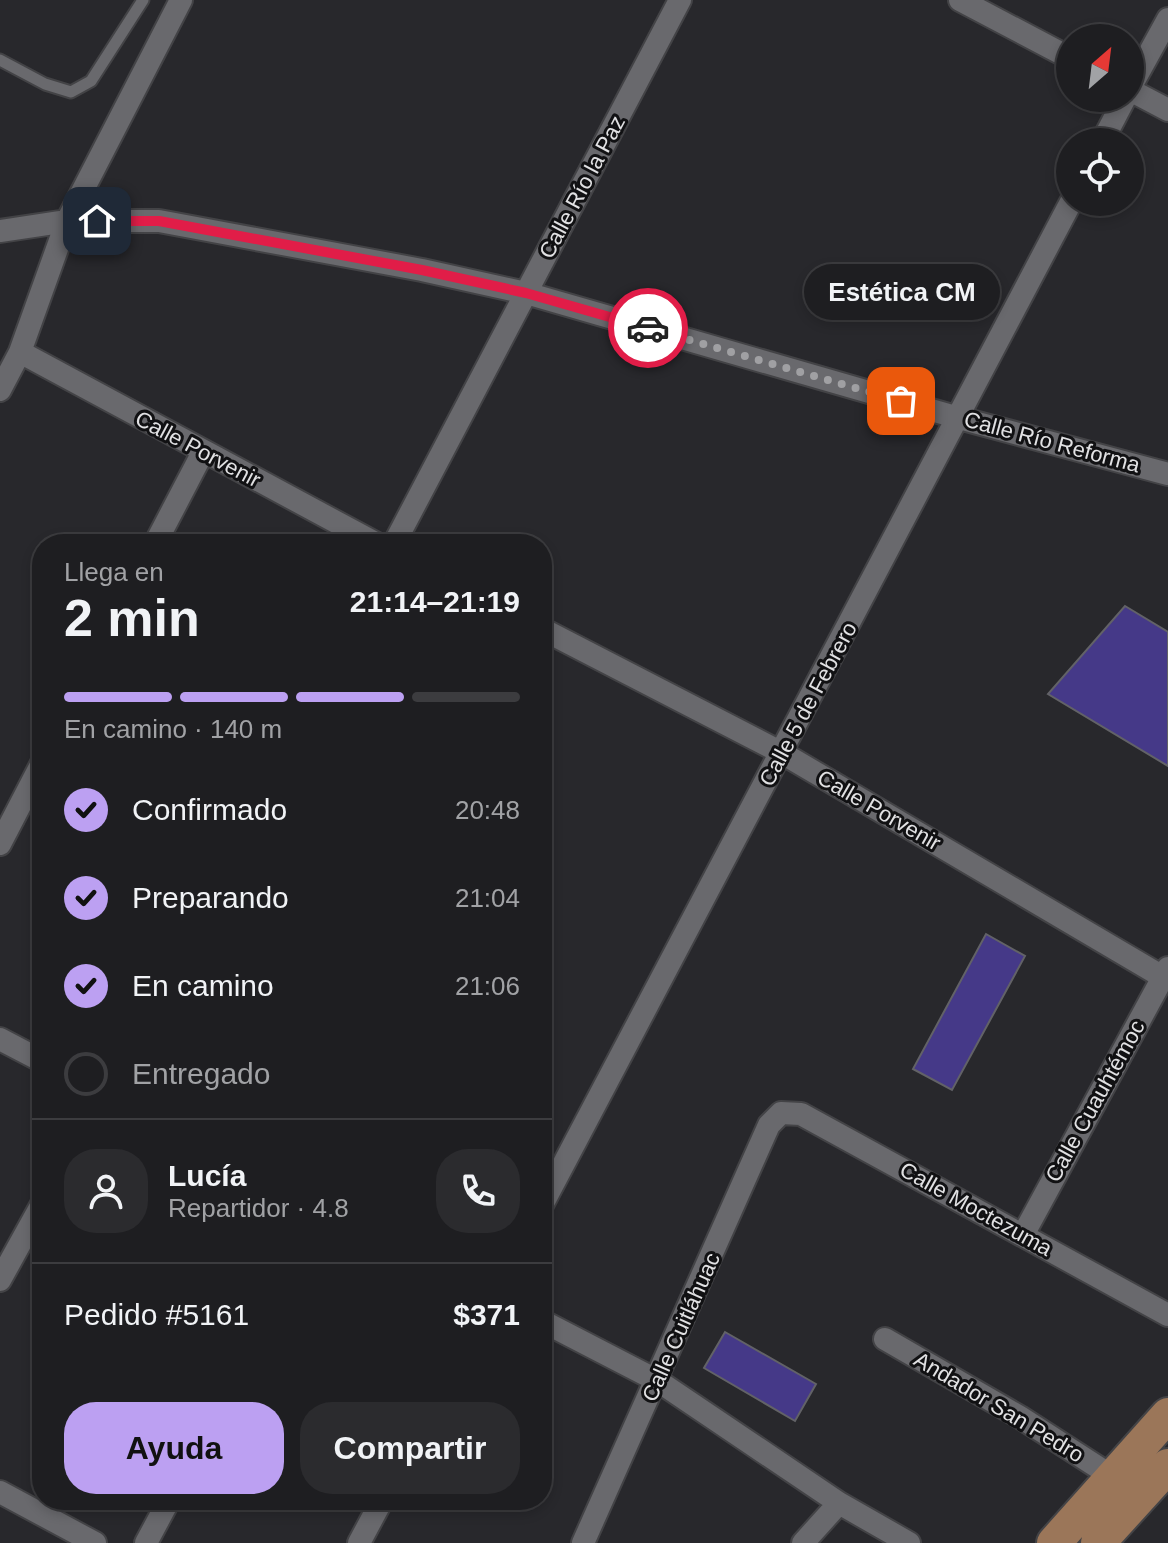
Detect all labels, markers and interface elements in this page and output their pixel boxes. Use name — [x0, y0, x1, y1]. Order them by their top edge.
north arrow — [1056, 24, 1144, 112]
map controls — [1056, 24, 1144, 216]
street label: Calle Río la Paz — [534, 111, 630, 263]
button: locate — [1056, 128, 1144, 216]
pin — [63, 187, 131, 255]
icon: home — [75, 199, 119, 243]
callout: Estética CM — [803, 265, 999, 321]
text: Estética CM — [828, 277, 976, 307]
courier — [608, 288, 688, 368]
icon: car — [626, 306, 670, 350]
pin — [867, 367, 935, 435]
icon: bag — [879, 379, 923, 423]
street label: Calle Porvenir — [131, 406, 265, 492]
street label: Calle Río Reforma — [961, 407, 1143, 478]
text: Llega en — [64, 557, 164, 587]
text: 21:14–21:19 — [350, 585, 520, 618]
text: 2 min — [64, 589, 200, 647]
street label: Calle 5 de Febrero — [754, 618, 862, 790]
text: En camino · 140 m — [64, 714, 282, 744]
street label: Calle Porvenir — [813, 765, 945, 855]
icon: check — [64, 788, 108, 832]
text: Confirmado — [132, 793, 287, 826]
text: 20:48 — [455, 795, 520, 825]
icon: check — [64, 876, 108, 920]
text: Preparando — [132, 881, 289, 914]
text: 21:04 — [455, 883, 520, 913]
icon: check — [64, 964, 108, 1008]
text: En camino — [132, 969, 274, 1002]
text: 21:06 — [455, 971, 520, 1001]
street label: Calle Cuauhtémoc — [1040, 1016, 1150, 1186]
text: Entregado — [132, 1057, 270, 1090]
button: person — [64, 1149, 148, 1233]
button: phone — [436, 1149, 520, 1233]
street label: Calle Moctezuma — [896, 1157, 1057, 1262]
text: Lucía — [168, 1159, 246, 1192]
text: Repartidor · 4.8 — [168, 1193, 349, 1223]
street label: Calle Cuitláhuac — [637, 1249, 725, 1405]
text: Pedido #5161 — [64, 1298, 249, 1331]
text: $371 — [453, 1298, 520, 1331]
street label: Andador San Pedro — [910, 1347, 1088, 1467]
button: Ayuda — [64, 1402, 284, 1494]
button: Compartir — [300, 1402, 520, 1494]

